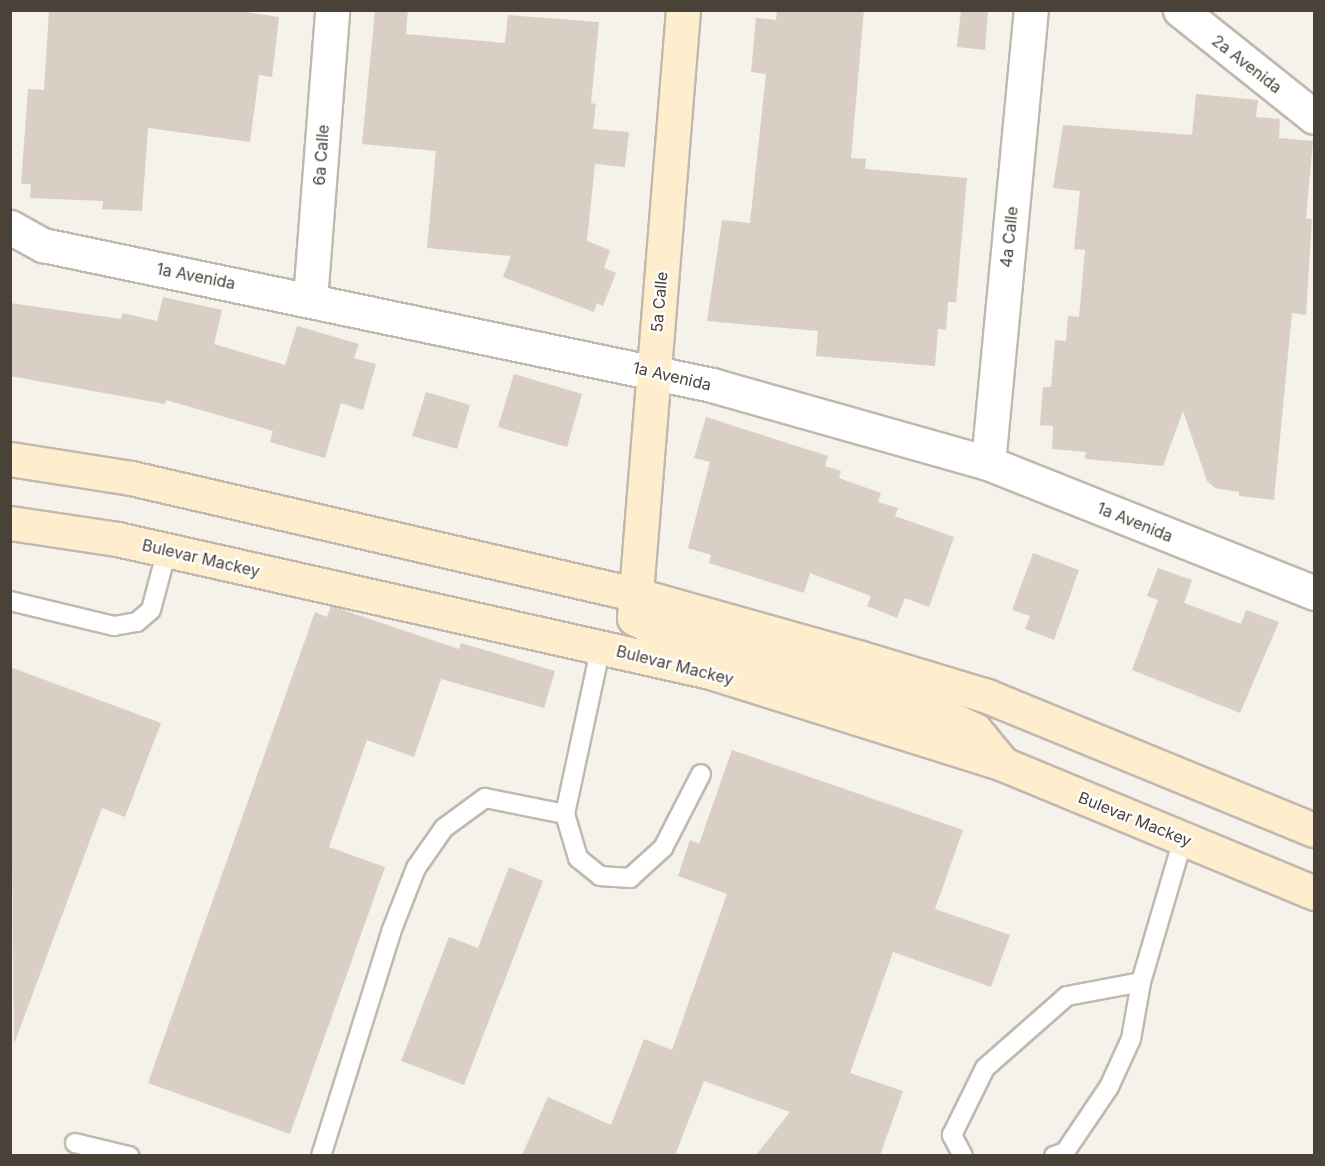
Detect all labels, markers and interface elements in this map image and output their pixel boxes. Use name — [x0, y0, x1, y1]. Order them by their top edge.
street label: 2a Avenida — [1208, 31, 1286, 97]
street label: 6a Calle — [309, 124, 333, 186]
street label: 4a Calle — [996, 205, 1022, 269]
street label: 1a Avenida — [155, 259, 237, 293]
street label: 5a Calle — [647, 271, 671, 333]
street label: 1a Avenida — [631, 358, 713, 394]
street label: 1a Avenida — [1094, 498, 1176, 546]
street label: Bulevar Mackey — [140, 535, 262, 581]
street label: Bulevar Mackey — [614, 641, 736, 689]
street label: Bulevar Mackey — [1076, 788, 1194, 850]

